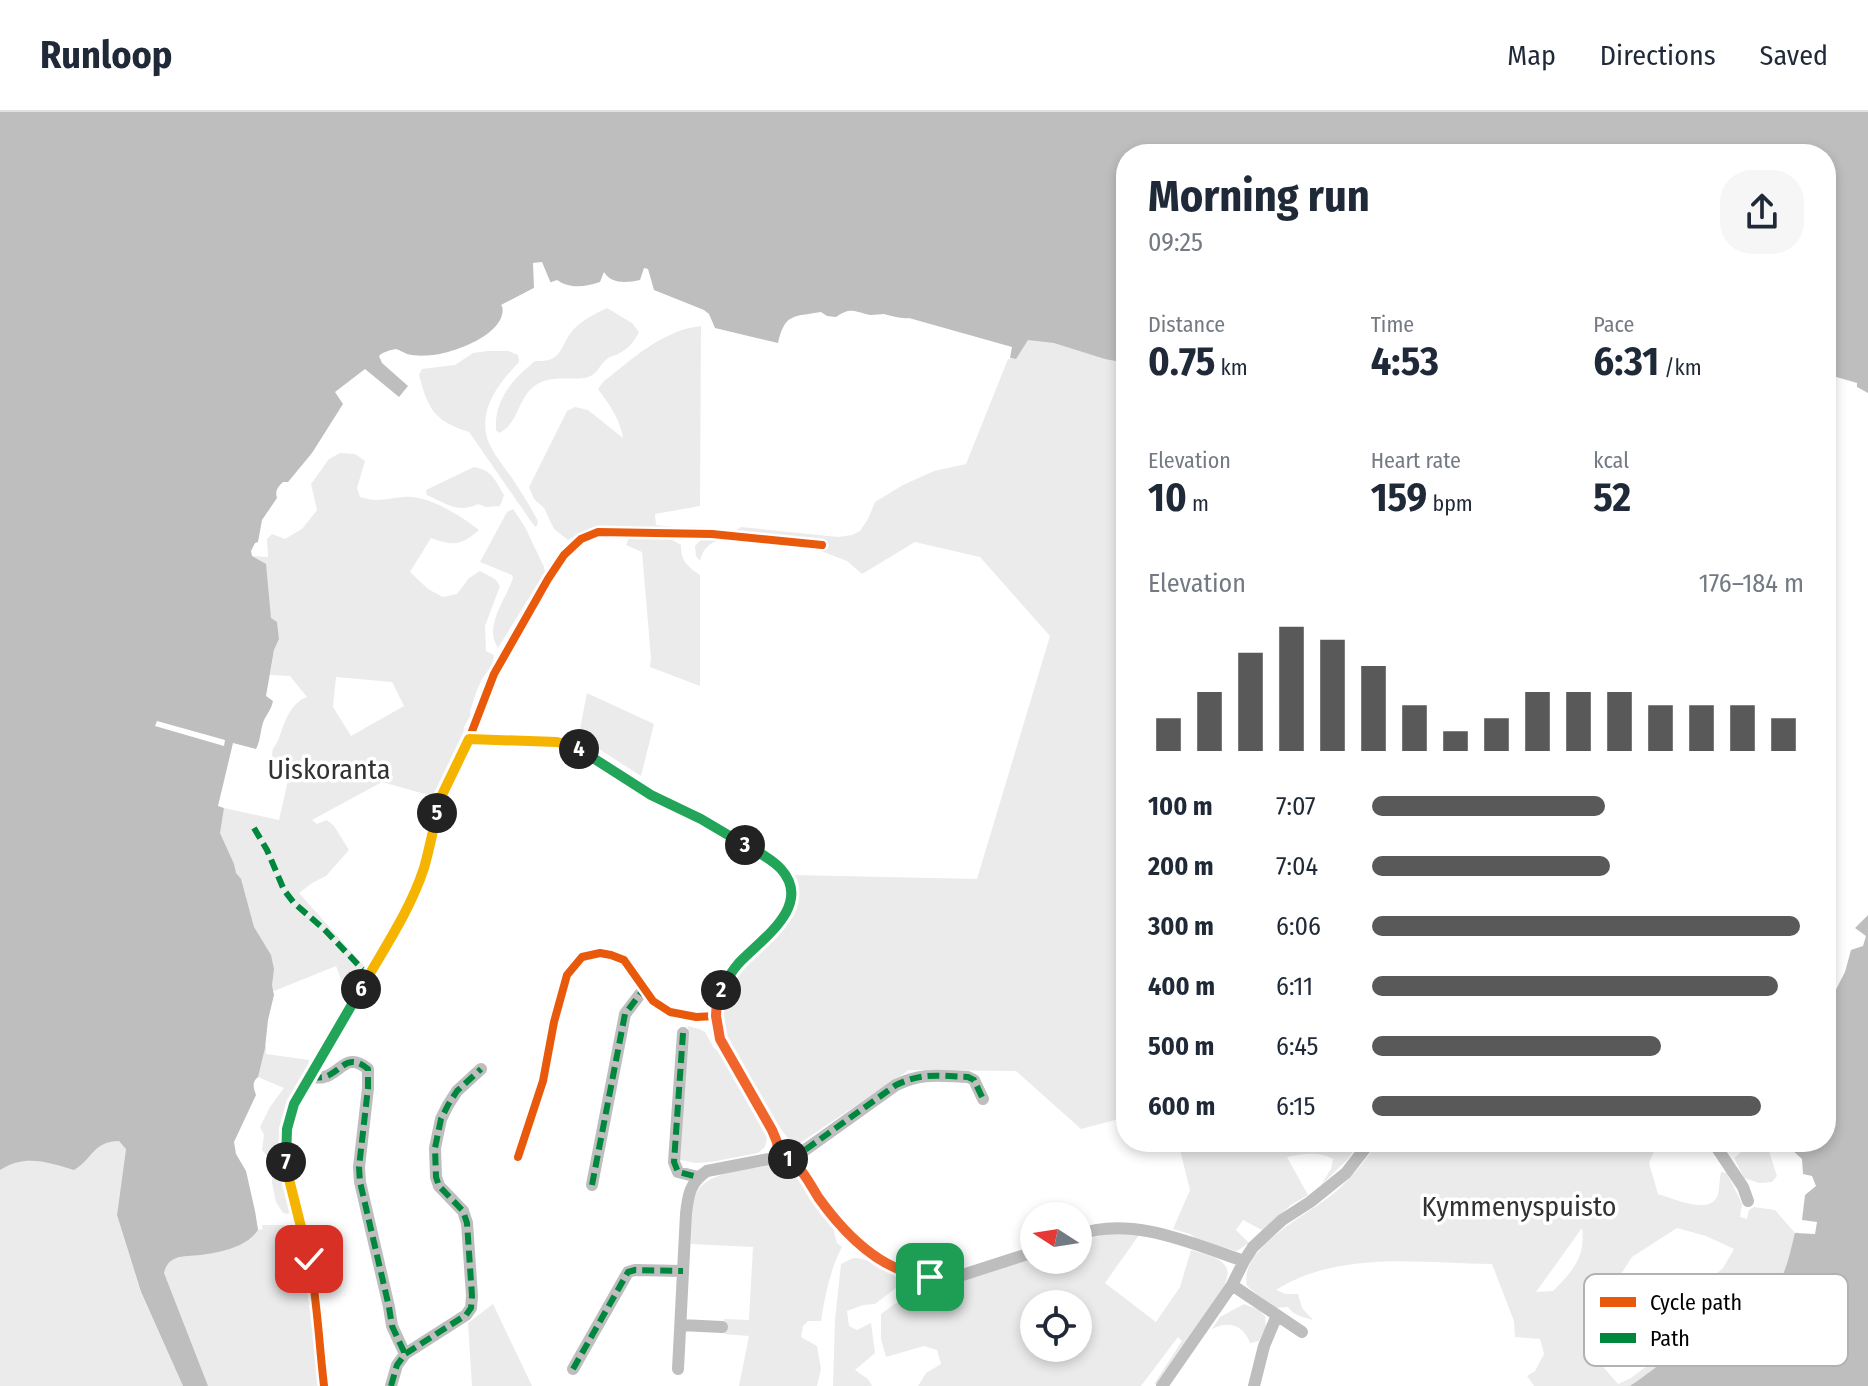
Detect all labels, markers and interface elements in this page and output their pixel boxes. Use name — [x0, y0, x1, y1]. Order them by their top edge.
text: Runloop — [40, 32, 172, 78]
text: Map — [1507, 39, 1556, 72]
text: Directions — [1600, 39, 1716, 72]
text: Saved — [1760, 39, 1828, 72]
text: Morning run — [1148, 170, 1370, 223]
button: share — [1720, 170, 1804, 254]
text: 09:25 — [1148, 227, 1203, 258]
text: Distance — [1148, 311, 1225, 338]
text: Time — [1371, 311, 1414, 338]
text: Pace — [1593, 311, 1634, 338]
text: 0.75 — [1148, 338, 1215, 386]
text: 4:53 — [1371, 338, 1439, 386]
text: 6:31 — [1593, 338, 1659, 386]
text: km — [1215, 354, 1248, 381]
text: /km — [1659, 354, 1702, 381]
text: Elevation — [1148, 447, 1231, 474]
text: Heart rate — [1371, 447, 1461, 474]
text: kcal — [1593, 447, 1629, 474]
text: 10 — [1148, 474, 1187, 522]
text: 159 — [1371, 474, 1427, 522]
text: 52 — [1593, 474, 1631, 522]
text: m — [1187, 490, 1209, 517]
text: bpm — [1427, 490, 1473, 517]
text: Elevation — [1148, 568, 1246, 599]
text: 176–184 m — [1699, 568, 1804, 599]
pin: 4 — [559, 729, 599, 769]
text: 4 — [573, 735, 585, 762]
park label: Uiskoranta — [267, 753, 391, 786]
text: 100 m — [1148, 791, 1213, 822]
text: 7:07 — [1276, 791, 1316, 822]
pin: 5 — [417, 793, 457, 833]
text: 5 — [432, 799, 442, 826]
pin: 3 — [725, 825, 765, 865]
text: 3 — [740, 831, 750, 858]
text: 200 m — [1148, 851, 1214, 882]
text: 7:04 — [1276, 851, 1318, 882]
text: 300 m — [1148, 911, 1214, 942]
text: 6:06 — [1276, 911, 1321, 942]
pin: 6 — [341, 969, 381, 1009]
pin: 2 — [701, 970, 741, 1010]
text: 400 m — [1148, 971, 1215, 1002]
text: 6:11 — [1276, 971, 1313, 1002]
text: 6 — [355, 975, 367, 1002]
text: 2 — [716, 976, 726, 1003]
text: 500 m — [1148, 1031, 1214, 1062]
text: 6:45 — [1276, 1031, 1319, 1062]
text: 600 m — [1148, 1091, 1215, 1122]
text: 6:15 — [1276, 1091, 1315, 1122]
pin: 1 — [768, 1139, 808, 1179]
pin: 7 — [266, 1142, 306, 1182]
text: 1 — [783, 1145, 793, 1172]
text: 7 — [281, 1148, 291, 1175]
park label: Kymmenyspuisto — [1422, 1190, 1616, 1223]
north arrow — [1020, 1202, 1092, 1274]
map controls — [1020, 1202, 1092, 1362]
pin — [275, 1225, 343, 1293]
icon: check — [287, 1237, 331, 1281]
pin — [896, 1243, 964, 1311]
icon: arrive — [908, 1255, 952, 1299]
legend — [1584, 1274, 1848, 1366]
text: Cycle path — [1650, 1289, 1742, 1316]
button: locate — [1020, 1290, 1092, 1362]
text: Path — [1650, 1325, 1690, 1352]

